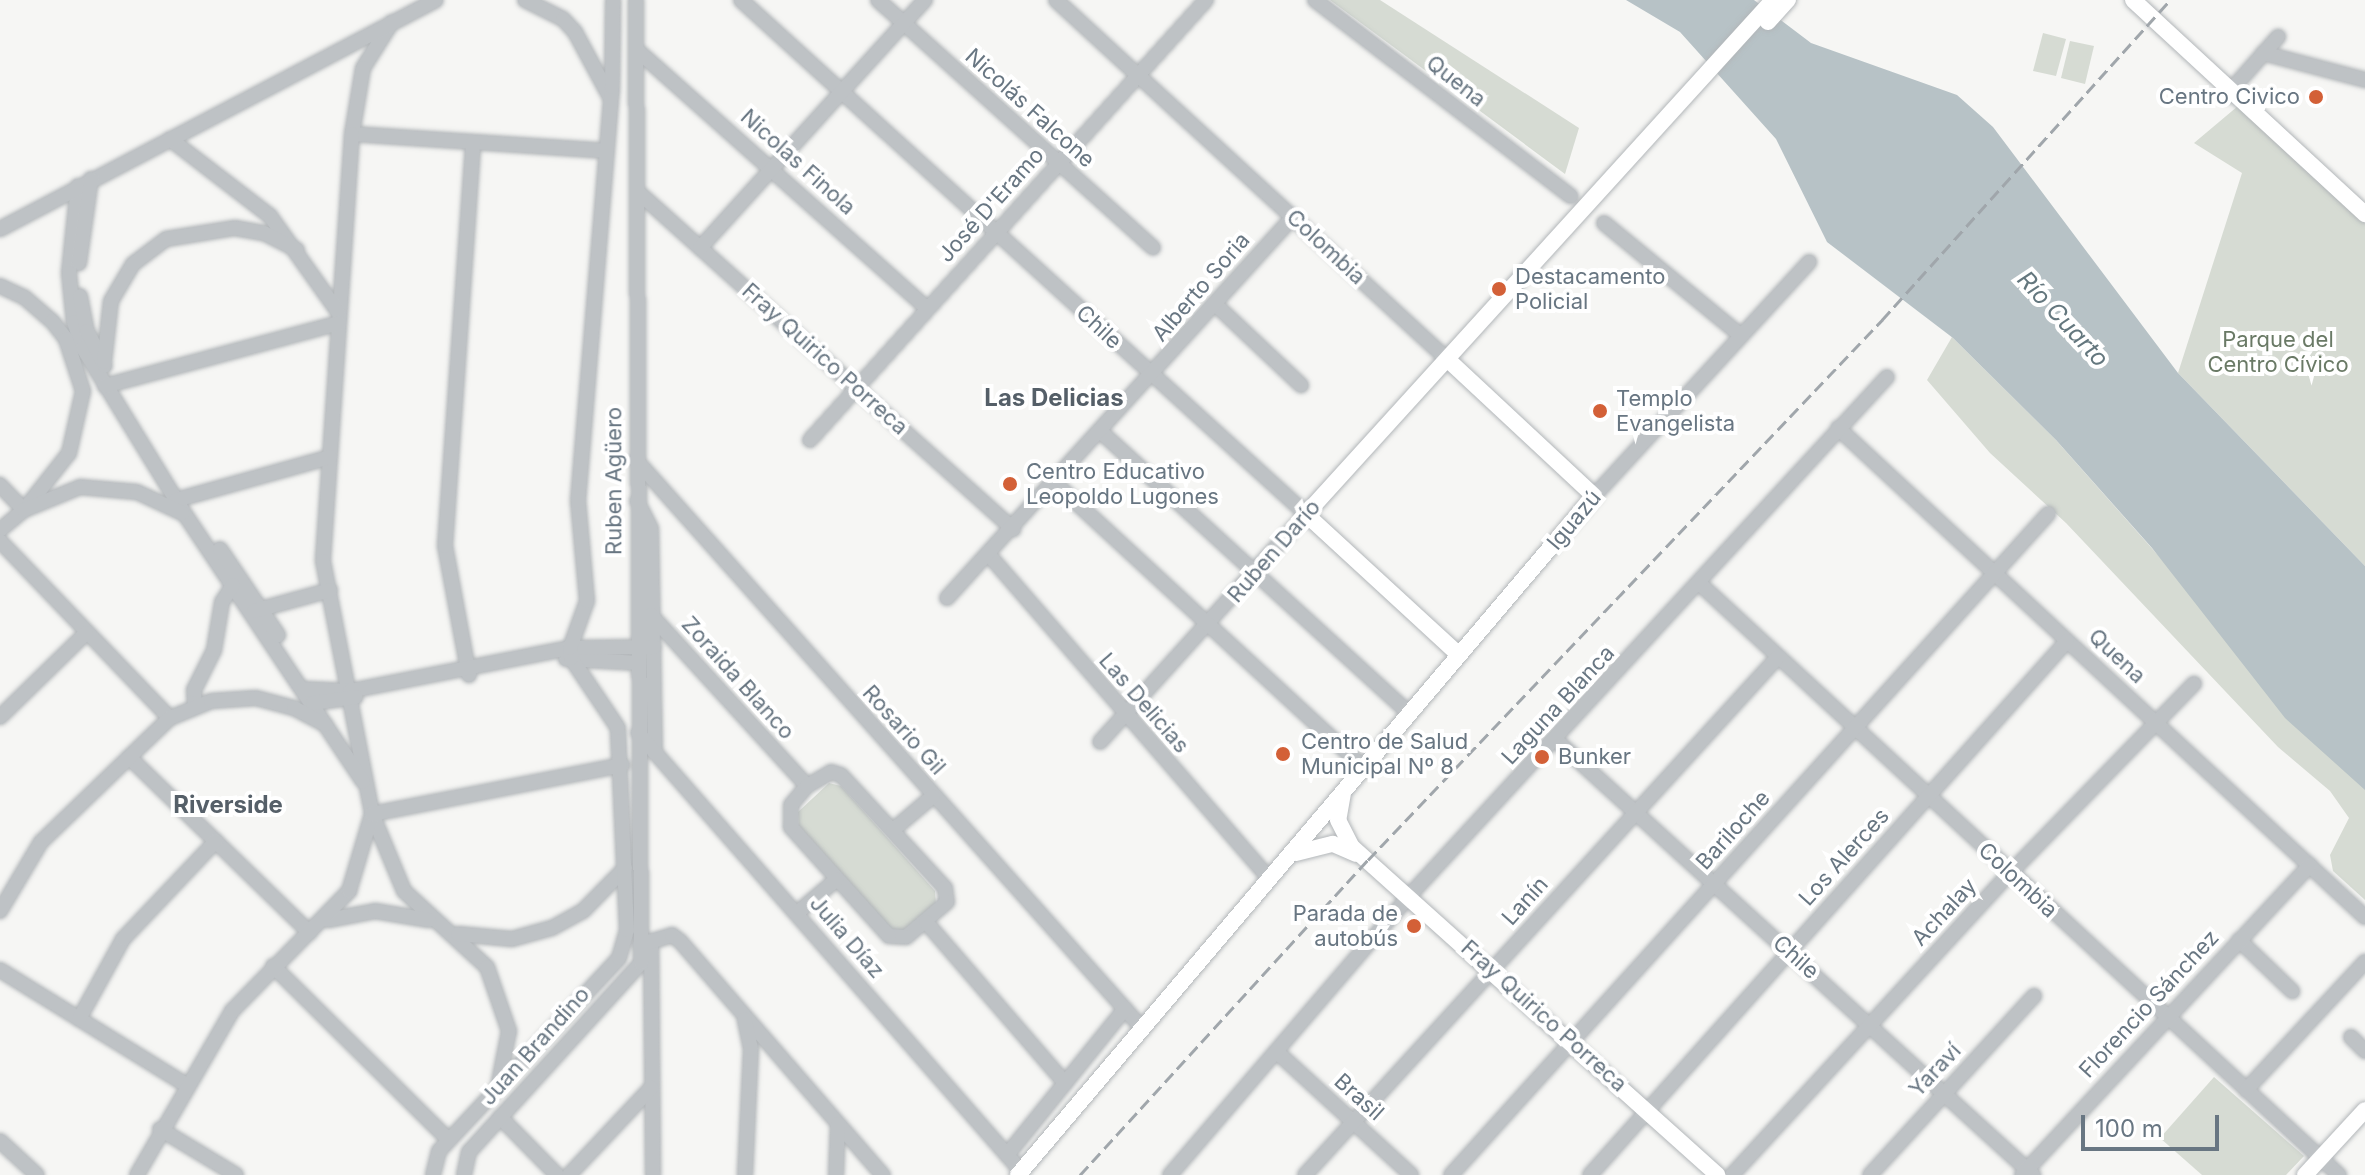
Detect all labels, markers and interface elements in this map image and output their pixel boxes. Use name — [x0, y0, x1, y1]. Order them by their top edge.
street label: Nicolás Falcone — [960, 43, 1100, 173]
street label: Quena — [1421, 50, 1491, 112]
place label: Centro Civico — [2159, 84, 2300, 110]
marker: Centro Civico — [2307, 88, 2325, 106]
street label: Nicolas Finola — [735, 104, 861, 220]
street label: José D'Eramo — [933, 142, 1049, 268]
street label: Colombia — [1281, 204, 1371, 290]
street label: Alberto Soria — [1147, 227, 1255, 347]
place label: Destacamento Policial — [1515, 263, 1665, 314]
water label: Río Cuarto — [2011, 265, 2115, 373]
street label: Fray Quirico Porreca — [737, 278, 913, 440]
marker: Destacamento Policial — [1490, 280, 1508, 298]
street label: Chile — [1071, 299, 1127, 355]
park label: Parque del Centro Cívico — [2207, 326, 2349, 378]
district label: Las Delicias — [984, 384, 1124, 412]
place label: Templo Evangelista — [1616, 385, 1735, 436]
marker: Templo Evangelista — [1591, 402, 1609, 420]
street label: Ruben Agüero — [601, 407, 627, 555]
place label: Centro Educativo Leopoldo Lugones — [1026, 458, 1219, 510]
marker: Centro Educativo Leopoldo Lugones — [1001, 475, 1019, 493]
street label: Iguazú — [1541, 485, 1607, 555]
street label: Ruben Darío — [1222, 494, 1326, 608]
street label: Zoraida Blanco — [676, 611, 800, 745]
street label: Quena — [2083, 623, 2151, 689]
street label: Laguna Blanca — [1496, 640, 1620, 770]
street label: Las Delicias — [1093, 648, 1195, 758]
street label: Rosario Gil — [857, 680, 951, 780]
place label: Centro de Salud Municipal Nº 8 — [1301, 728, 1468, 780]
marker: Centro de Salud Municipal Nº 8 — [1272, 743, 1294, 765]
place label: Bunker — [1558, 744, 1631, 770]
marker: Bunker — [1533, 748, 1551, 766]
street label: Bariloche — [1691, 785, 1775, 875]
district label: Riverside — [173, 791, 283, 819]
street label: Los Alerces — [1793, 803, 1895, 911]
street label: Colombia — [1973, 837, 2063, 923]
street label: Lanín — [1496, 871, 1554, 931]
street label: Achalay — [1906, 873, 1982, 951]
street label: Julia Díaz — [804, 890, 890, 984]
place label: Parada de autobús — [1293, 900, 1398, 952]
marker: Parada de autobús — [1405, 917, 1423, 935]
street label: Florencio Sánchez — [2074, 925, 2224, 1083]
street label: Chile — [1768, 930, 1824, 984]
street label: Fray Quirico Porreca — [1456, 935, 1632, 1097]
street label: Juan Brandino — [475, 981, 595, 1111]
street label: Yaraví — [1904, 1038, 1966, 1102]
street label: Brasil — [1329, 1068, 1389, 1126]
scale bar — [2085, 1099, 2223, 1149]
text: 100 m — [2095, 1114, 2163, 1143]

